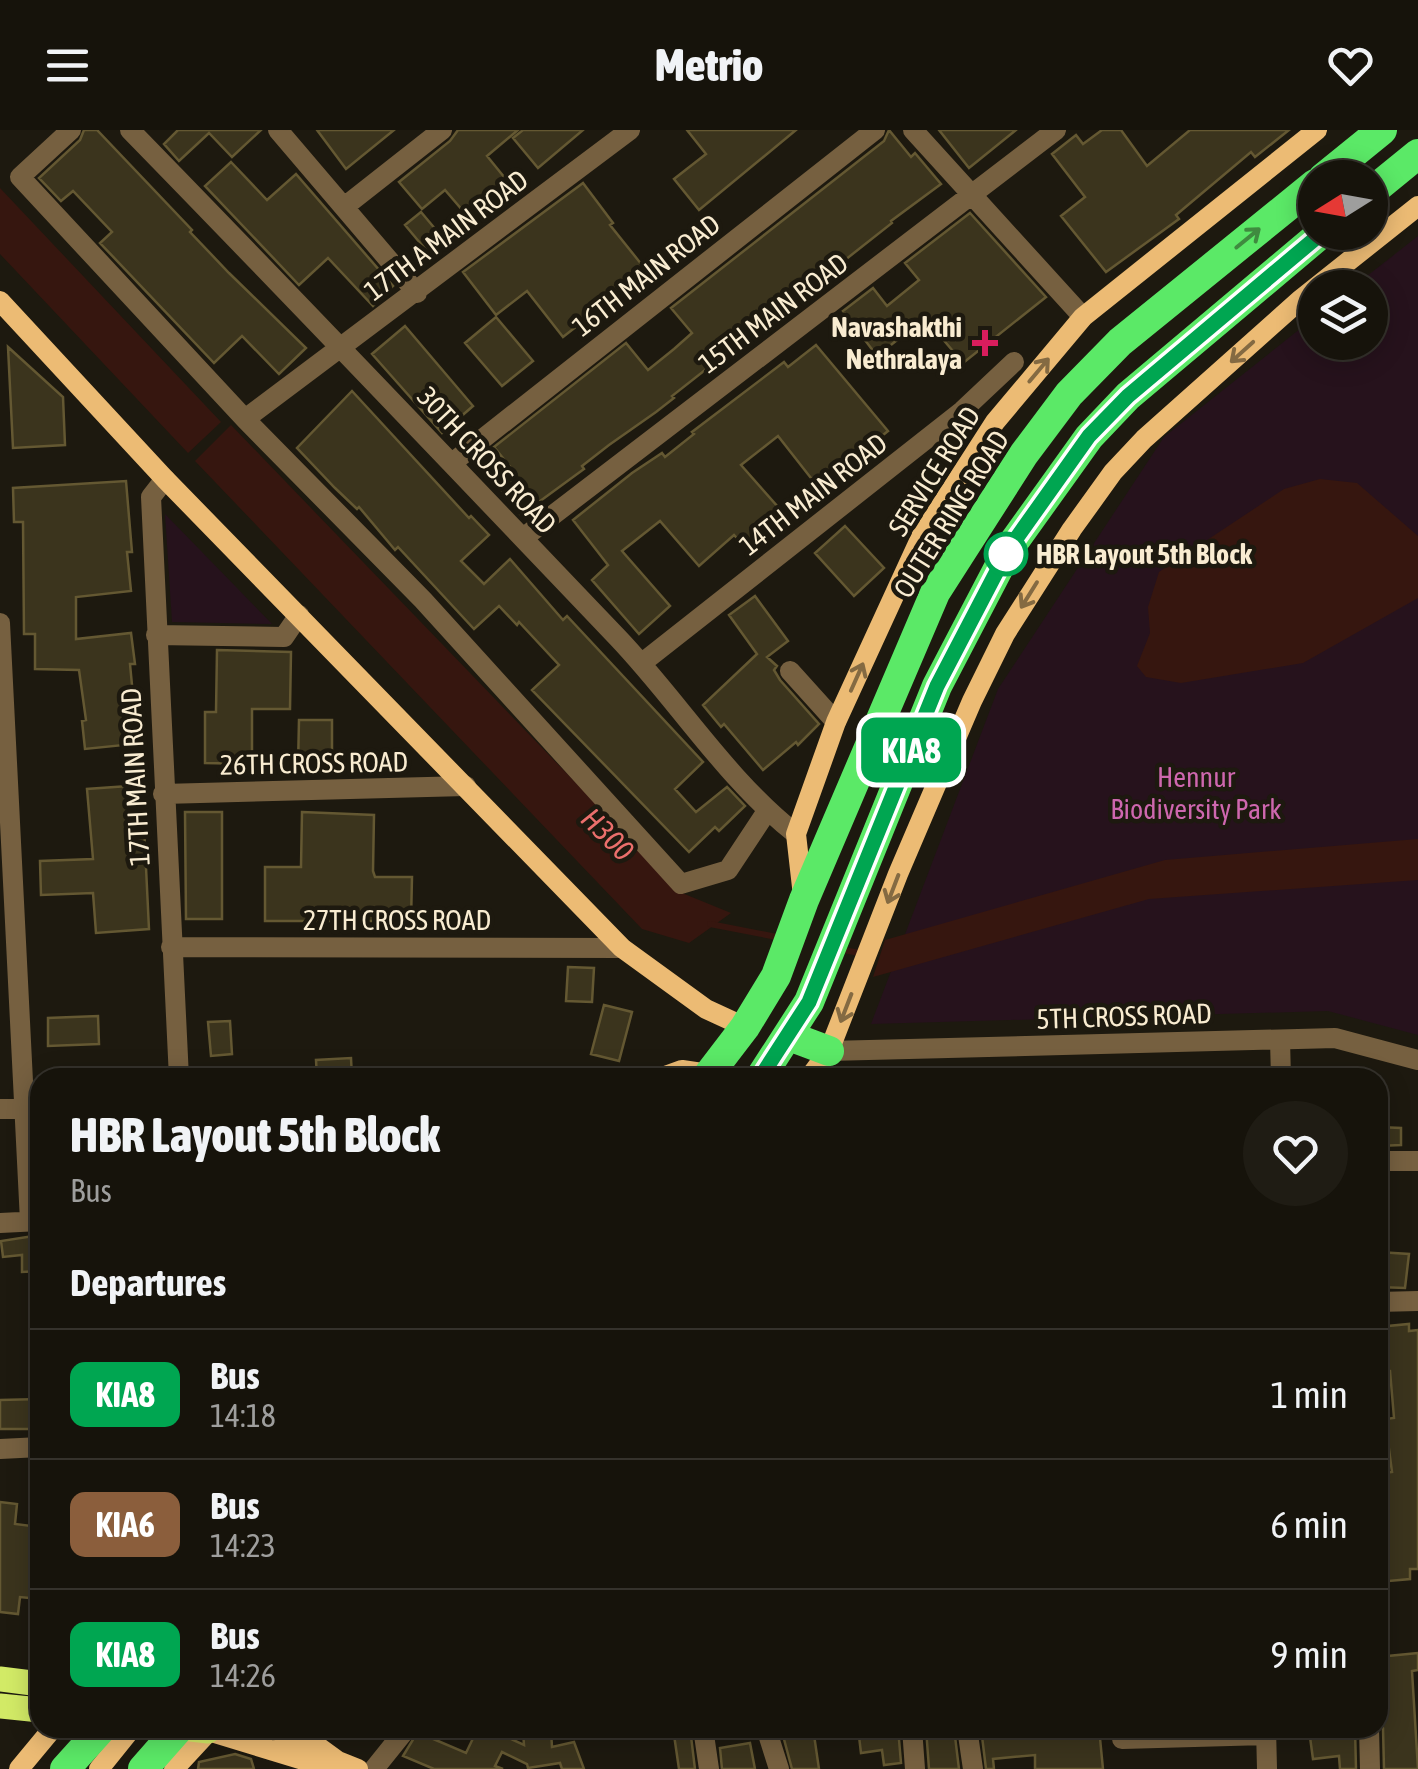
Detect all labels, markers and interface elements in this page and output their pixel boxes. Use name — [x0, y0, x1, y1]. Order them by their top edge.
icon: menu — [40, 38, 95, 93]
icon: heart — [1323, 38, 1378, 93]
text: Metrio — [655, 39, 763, 91]
north arrow — [1298, 160, 1388, 250]
map controls — [1298, 160, 1388, 360]
street label: 17TH A MAIN ROAD — [358, 163, 534, 307]
street label: 16TH MAIN ROAD — [566, 208, 726, 342]
one-way arrow — [1234, 227, 1260, 249]
street label: 15TH MAIN ROAD — [692, 247, 854, 379]
button: layers — [1298, 270, 1388, 360]
place label: Navashakthi Nethralaya — [831, 311, 962, 375]
marker: Navashakthi Nethralaya — [972, 330, 998, 356]
one-way arrow — [1229, 340, 1255, 362]
one-way arrow — [1028, 357, 1050, 383]
street label: 30TH CROSS ROAD — [411, 380, 563, 540]
street label: SERVICE ROAD — [882, 401, 986, 541]
street label: OUTER RING ROAD — [887, 425, 1015, 603]
street label: 14TH MAIN ROAD — [733, 427, 893, 561]
marker: HBR Layout 5th Block — [985, 533, 1027, 575]
place label: HBR Layout 5th Block — [1036, 538, 1253, 570]
one-way arrow — [1019, 580, 1039, 608]
one-way arrow — [848, 663, 867, 693]
street label: 17TH MAIN ROAD — [114, 687, 156, 867]
line badge: KIA8 — [841, 718, 981, 782]
text: KIA8 — [881, 730, 941, 770]
street label: 26TH CROSS ROAD — [220, 745, 408, 781]
park label: Hennur Biodiversity Park — [1110, 761, 1282, 825]
water label: H300 — [575, 801, 641, 867]
one-way arrow — [882, 873, 900, 904]
street label: 27TH CROSS ROAD — [303, 904, 491, 936]
one-way arrow — [836, 992, 854, 1023]
street label: 5TH CROSS ROAD — [1036, 997, 1212, 1035]
button: heart — [1243, 1101, 1348, 1206]
text: HBR Layout 5th Block — [70, 1107, 440, 1162]
text: Bus — [70, 1172, 112, 1209]
text: Departures — [70, 1261, 226, 1304]
text: Bus — [210, 1354, 260, 1397]
text: 1 min — [1270, 1373, 1348, 1416]
text: KIA8 — [95, 1374, 155, 1414]
text: 14:18 — [210, 1397, 276, 1434]
text: Bus — [210, 1484, 260, 1527]
text: 6 min — [1270, 1503, 1348, 1546]
text: KIA6 — [95, 1504, 155, 1544]
text: 14:23 — [210, 1527, 276, 1564]
text: Bus — [210, 1614, 260, 1657]
text: 9 min — [1270, 1633, 1348, 1676]
text: KIA8 — [95, 1634, 155, 1674]
text: 14:26 — [210, 1657, 276, 1694]

